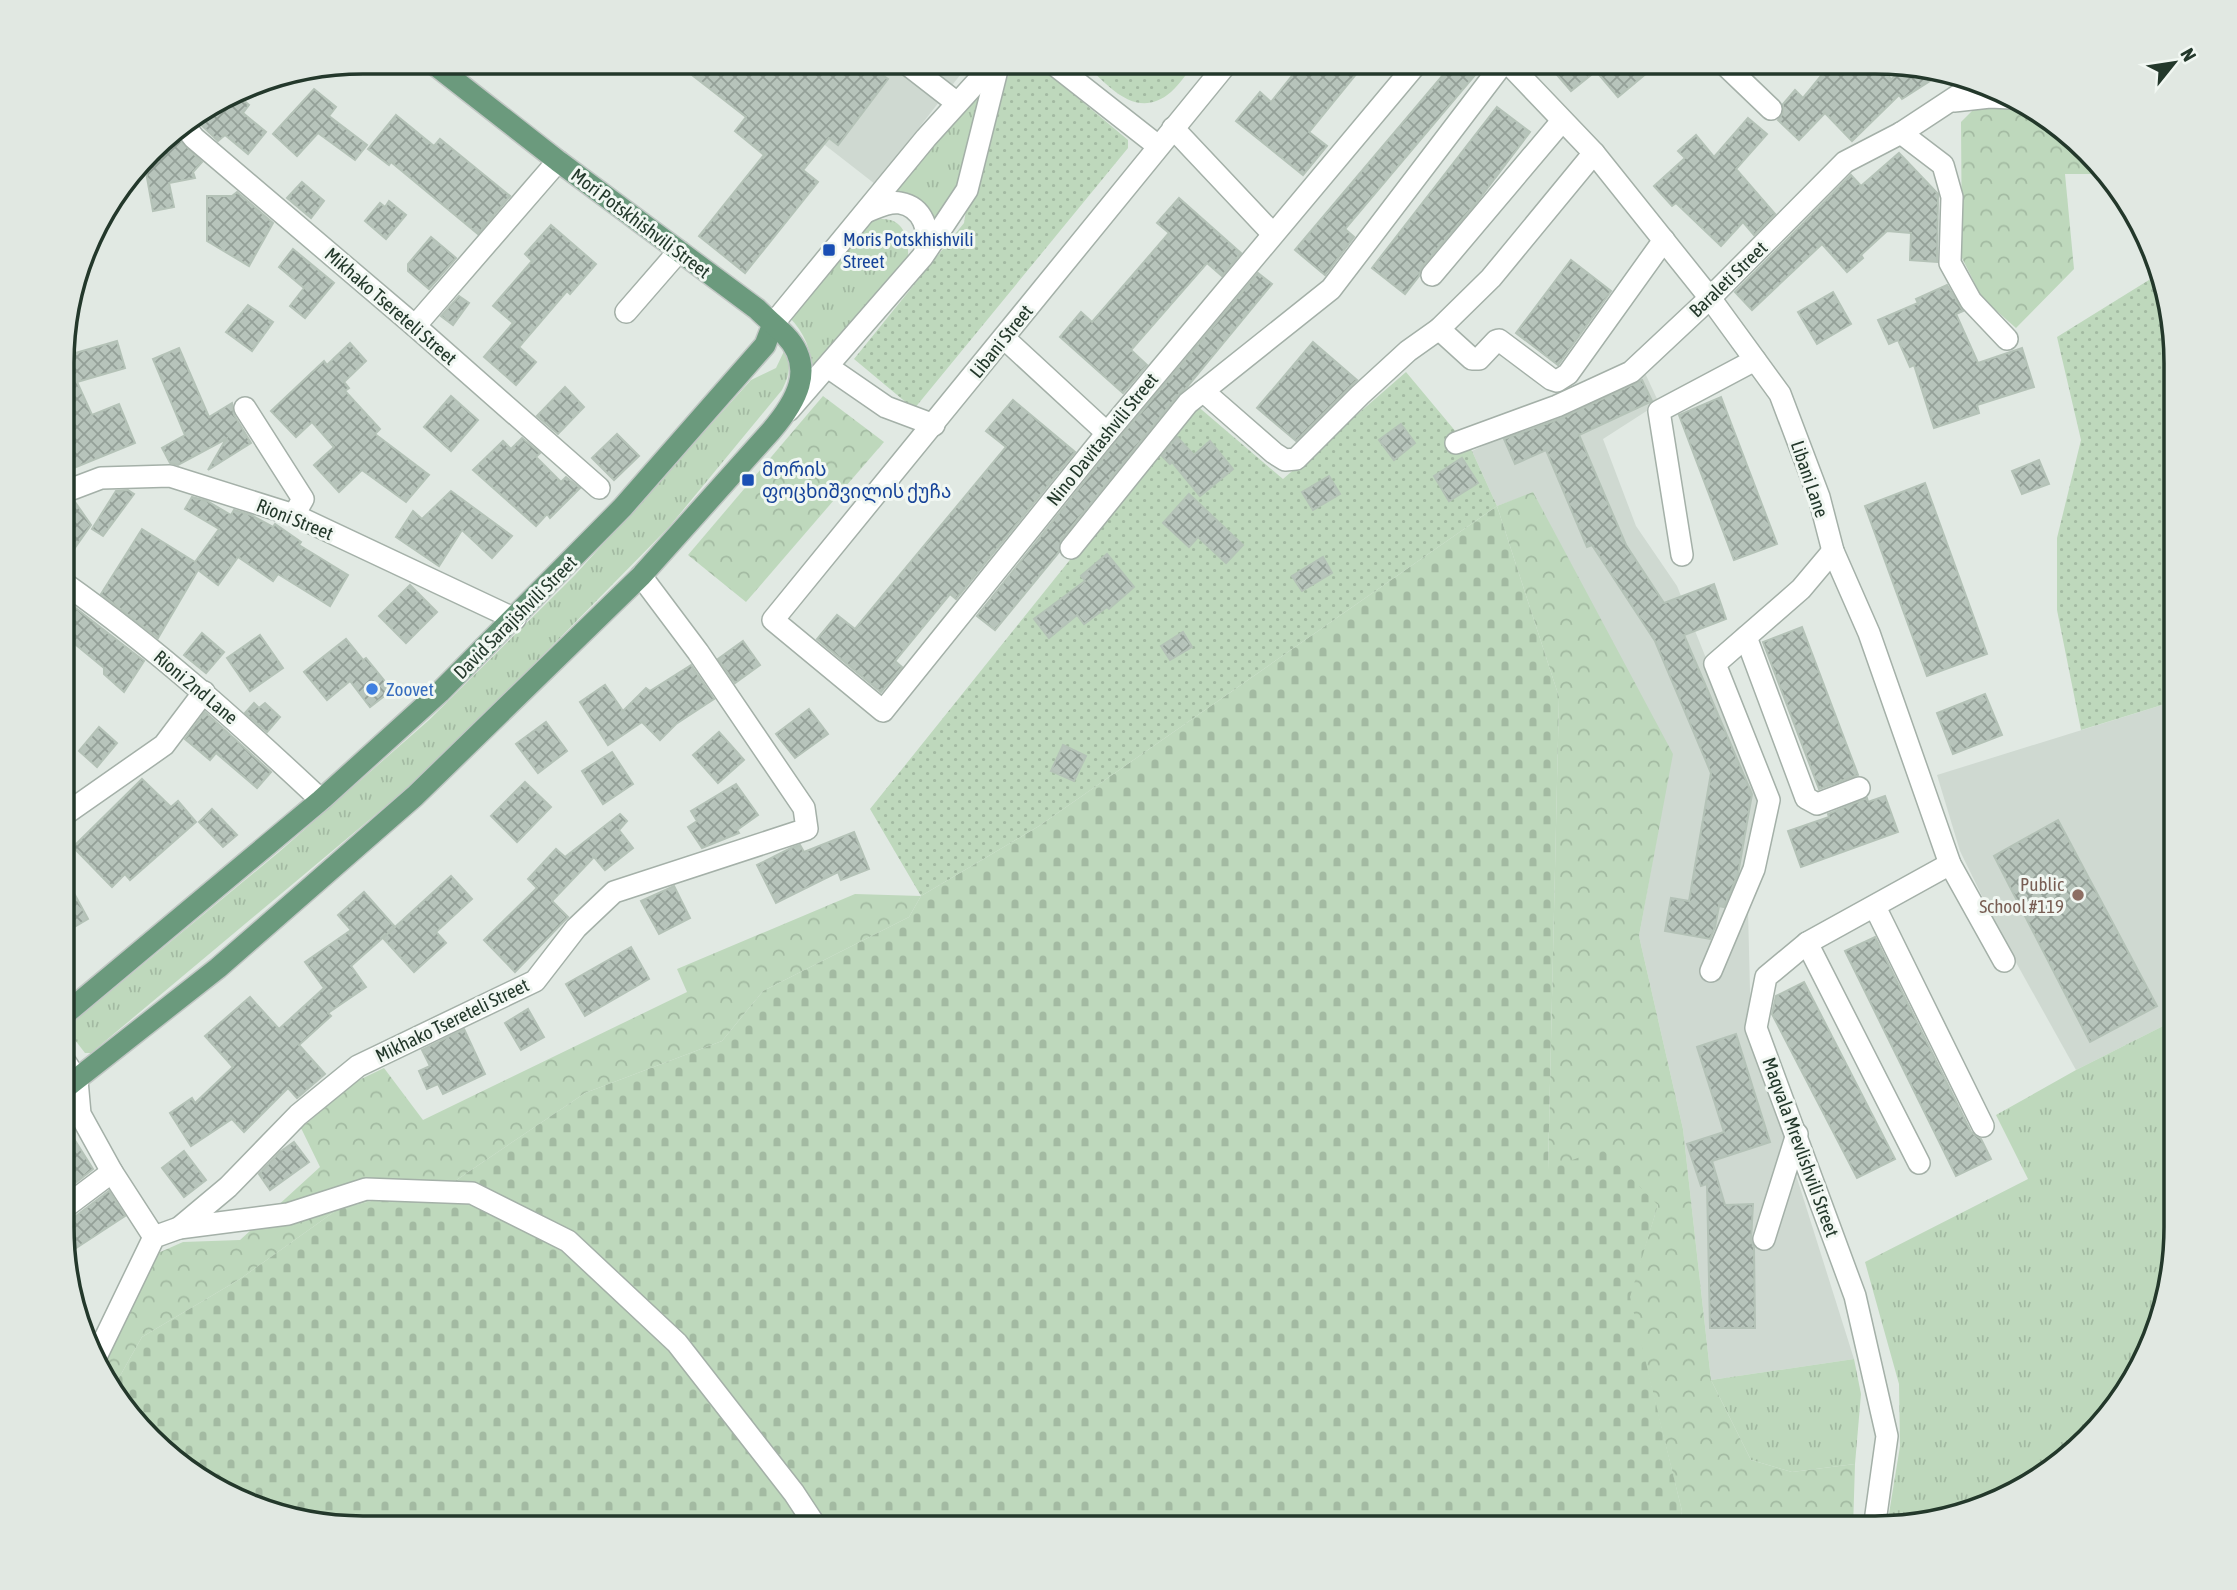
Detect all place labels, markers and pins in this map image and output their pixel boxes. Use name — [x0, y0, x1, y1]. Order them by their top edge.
place label: Moris Potskhishvili Street — [843, 228, 974, 272]
marker: Moris Potskhishvili Street — [821, 242, 837, 258]
place label: მორის ფოცხიშვილის ქუჩა — [762, 458, 951, 504]
marker: მორის ფოცხიშვილის ქუჩა — [740, 472, 756, 488]
place label: Zoovet — [386, 678, 434, 700]
marker: Zoovet — [364, 681, 380, 697]
place label: Public School #119 — [1979, 873, 2065, 917]
marker: Public School #119 — [2070, 887, 2086, 903]

